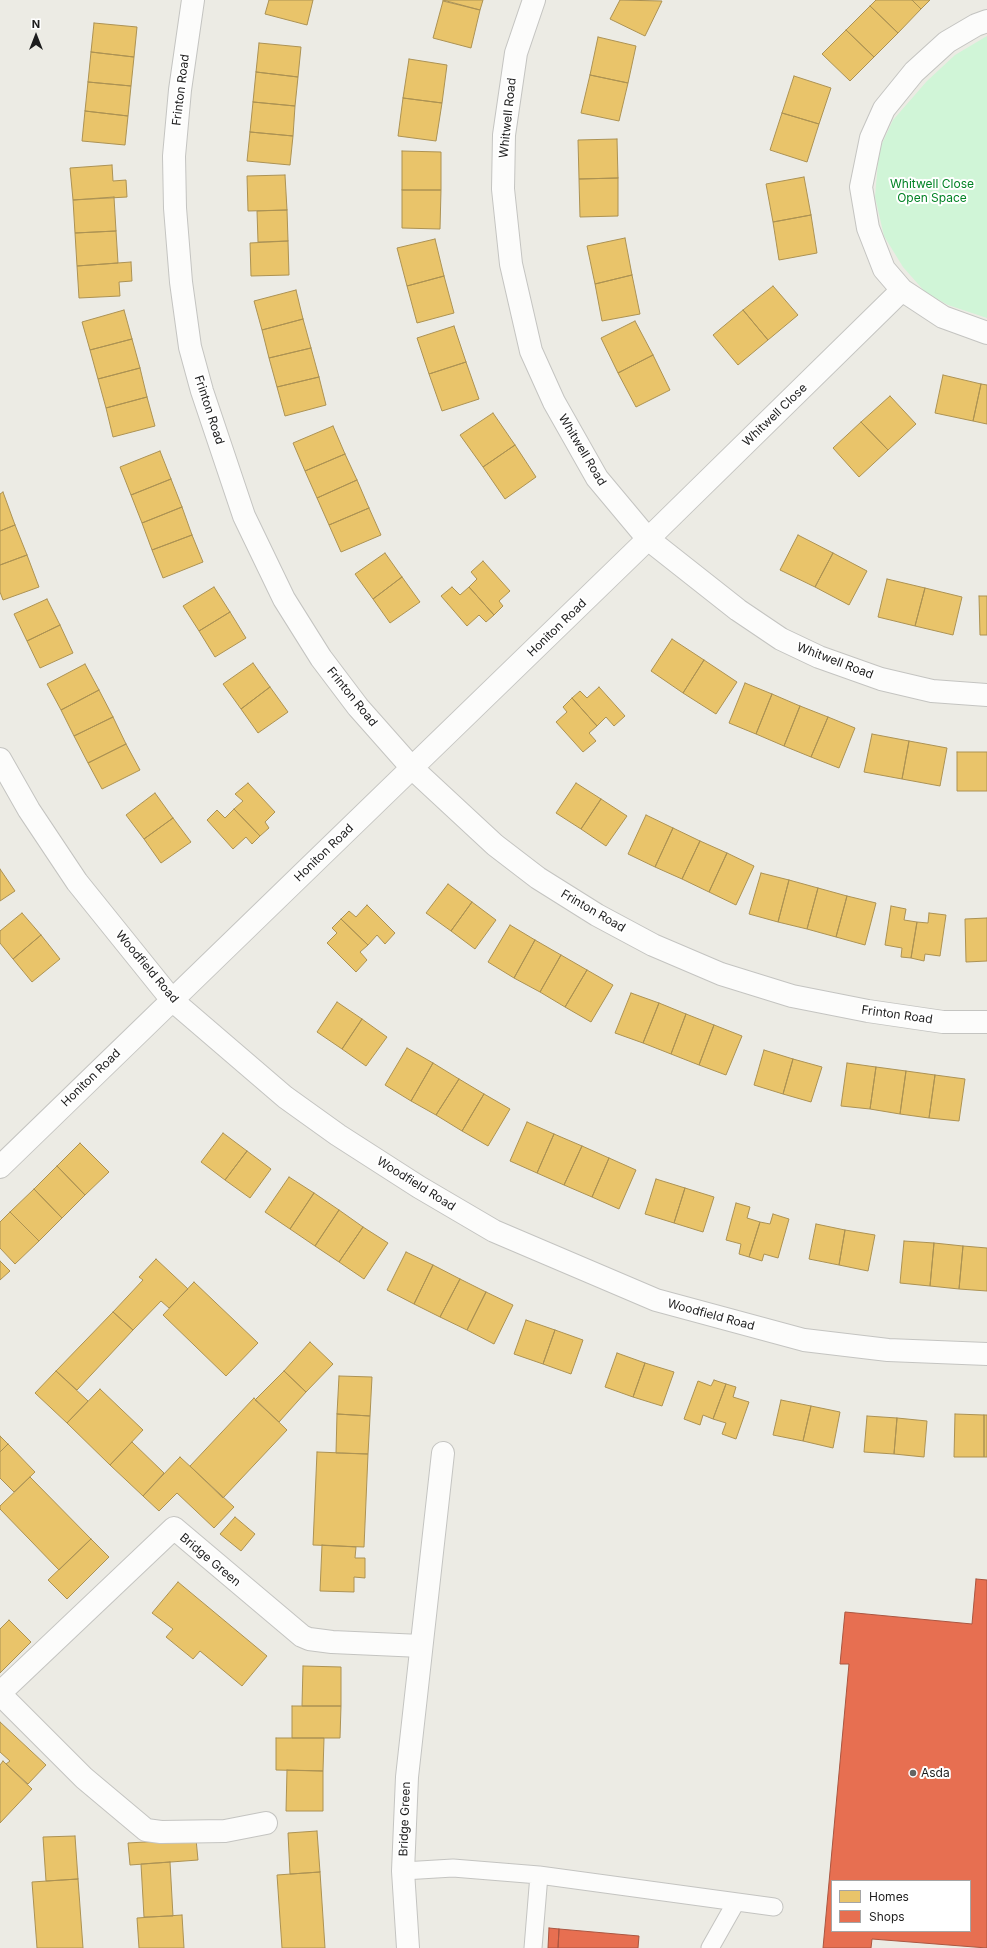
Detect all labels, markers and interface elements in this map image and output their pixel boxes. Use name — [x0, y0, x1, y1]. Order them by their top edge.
north arrow — [16, 16, 56, 56]
text: N — [32, 17, 40, 31]
street label: Frinton Road — [169, 53, 193, 127]
street label: Whitwell Road — [497, 77, 519, 159]
park label: Whitwell Close Open Space — [890, 177, 974, 205]
street label: Frinton Road — [191, 374, 227, 446]
street label: Whitwell Close — [740, 381, 810, 449]
street label: Whitwell Road — [555, 412, 609, 488]
street label: Honiton Road — [524, 596, 590, 660]
street label: Whitwell Road — [795, 640, 875, 682]
street label: Frinton Road — [324, 665, 380, 729]
street label: Honiton Road — [291, 821, 357, 885]
street label: Frinton Road — [558, 887, 628, 935]
street label: Woodfield Road — [113, 928, 181, 1006]
street label: Frinton Road — [860, 1003, 934, 1027]
street label: Honiton Road — [58, 1046, 124, 1110]
street label: Woodfield Road — [374, 1154, 458, 1214]
street label: Woodfield Road — [666, 1296, 756, 1334]
street label: Bridge Green — [177, 1530, 243, 1590]
place label: Asda — [921, 1766, 950, 1780]
marker: Asda — [908, 1768, 918, 1778]
street label: Bridge Green — [396, 1781, 414, 1857]
legend — [831, 1880, 971, 1932]
text: Homes — [869, 1889, 909, 1904]
text: Shops — [869, 1909, 905, 1924]

